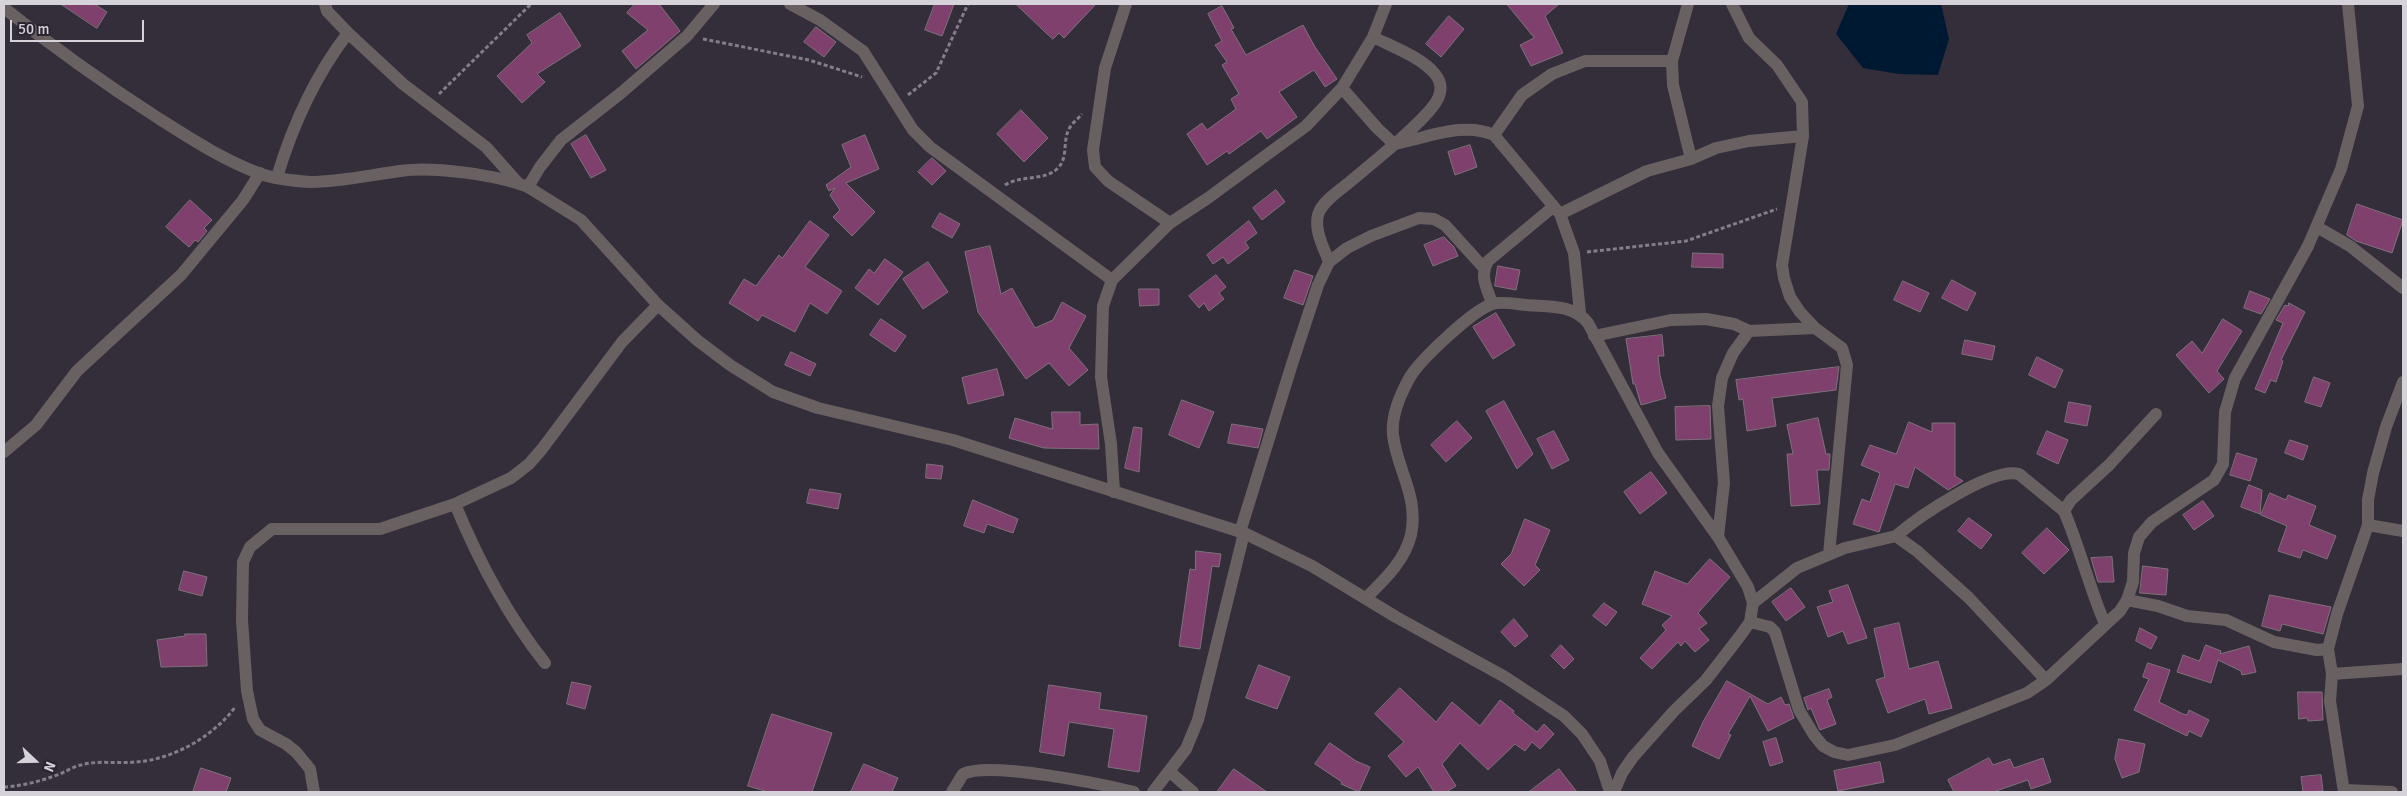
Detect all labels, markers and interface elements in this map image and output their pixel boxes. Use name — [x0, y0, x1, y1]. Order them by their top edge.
scale bar — [12, 10, 146, 42]
text: 50 m — [18, 20, 49, 38]
north arrow — [10, 736, 60, 786]
text: N — [40, 759, 59, 774]

